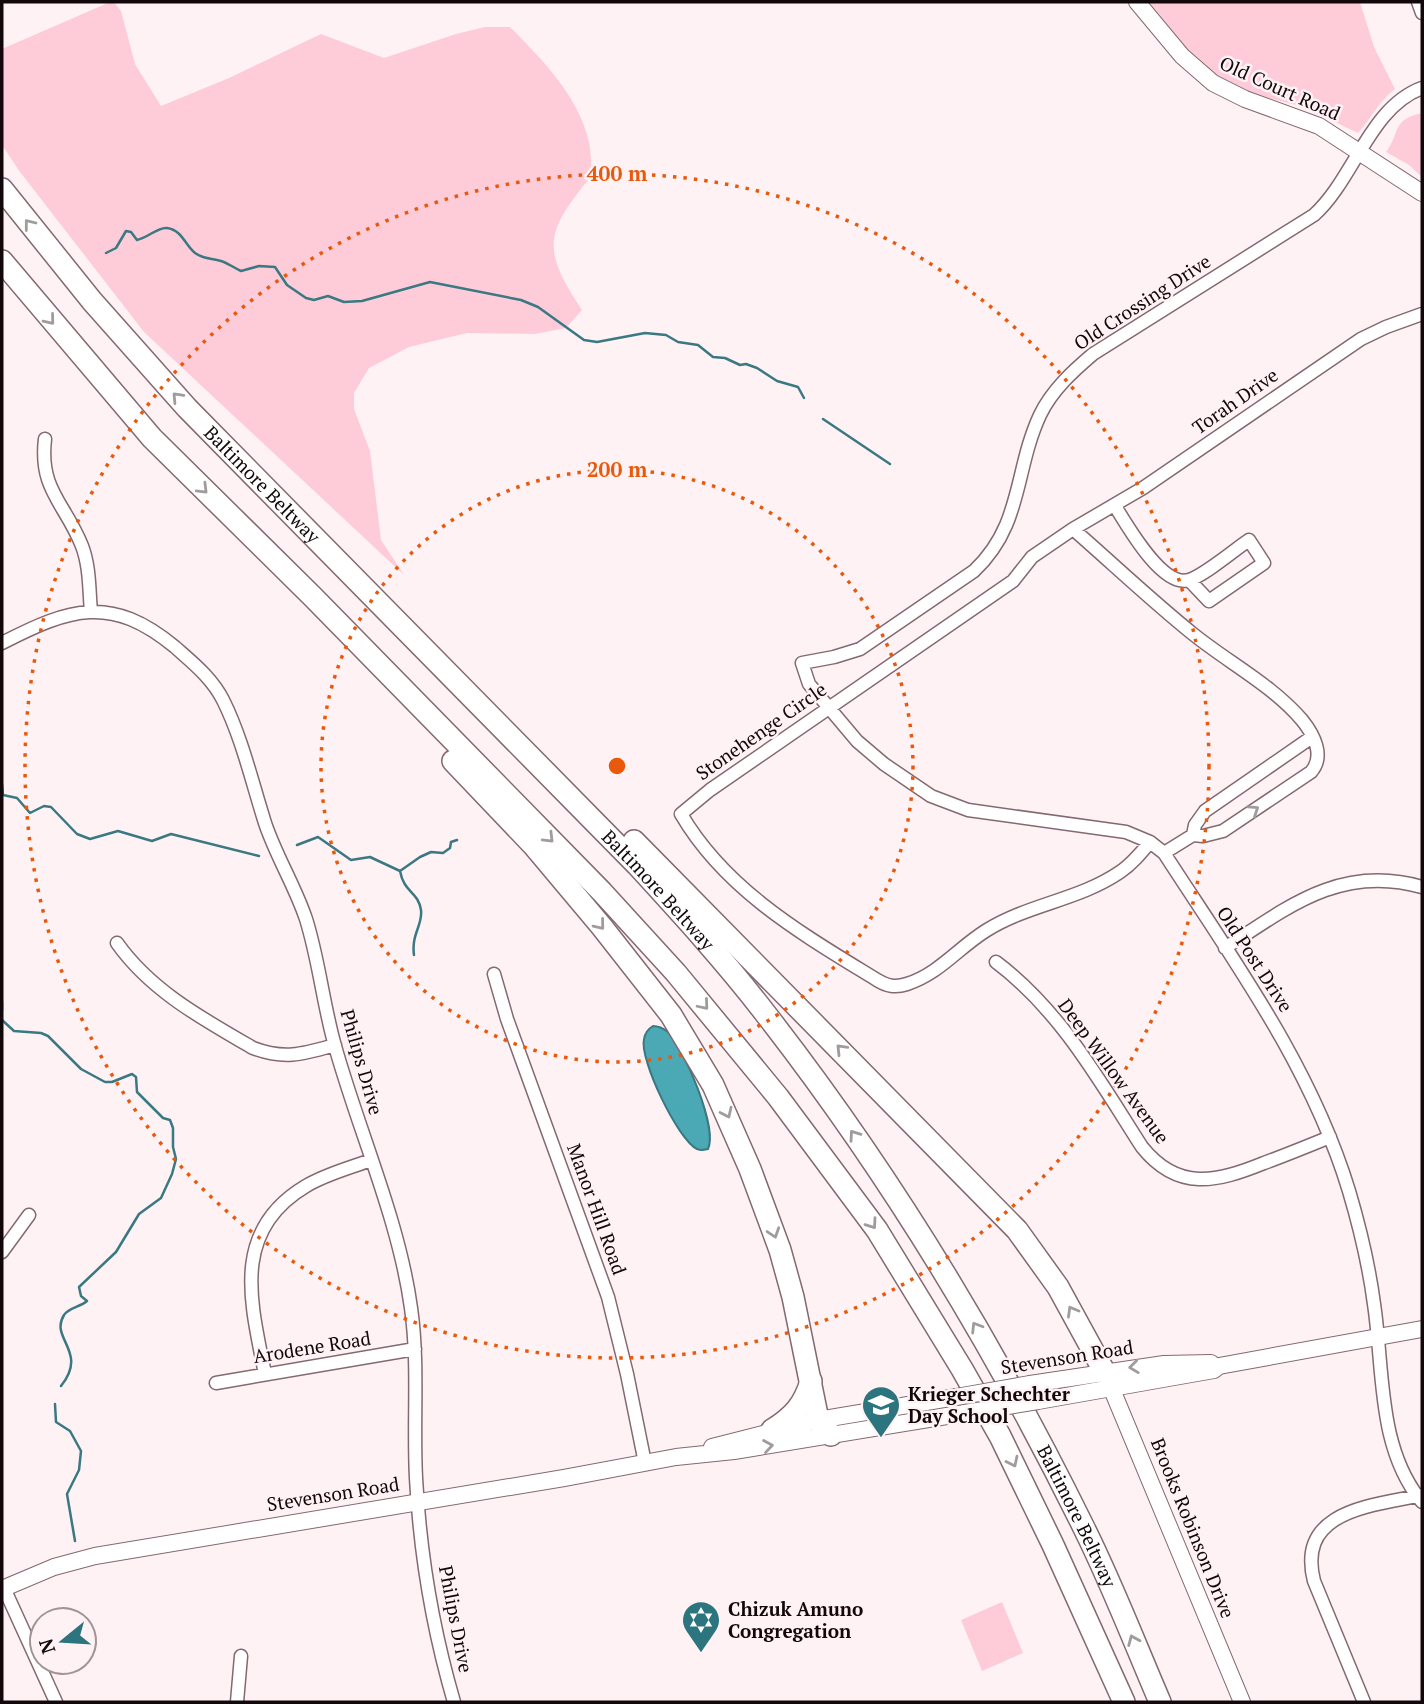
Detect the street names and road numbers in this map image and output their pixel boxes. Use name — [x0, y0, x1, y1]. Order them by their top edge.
street label: Old Court Road — [1216, 50, 1345, 125]
street label: Old Crossing Drive — [1069, 248, 1215, 355]
street label: Torah Drive — [1187, 362, 1282, 439]
street label: Baltimore Beltway — [199, 420, 326, 548]
street label: Stonehenge Circle — [690, 676, 831, 785]
street label: Baltimore Beltway — [597, 824, 721, 955]
street label: Old Post Drive — [1212, 901, 1299, 1016]
street label: Deep Willow Avenue — [1053, 993, 1175, 1148]
street label: Philips Drive — [336, 1006, 389, 1117]
street label: Manor Hill Road — [562, 1140, 633, 1278]
street label: Arodene Road — [251, 1325, 373, 1368]
street label: Stevenson Road — [999, 1334, 1135, 1379]
street label: Brooks Robinson Drive — [1146, 1434, 1241, 1622]
street label: Baltimore Beltway — [1032, 1441, 1123, 1591]
street label: Stevenson Road — [265, 1471, 401, 1516]
street label: Philips Drive — [434, 1563, 479, 1675]

